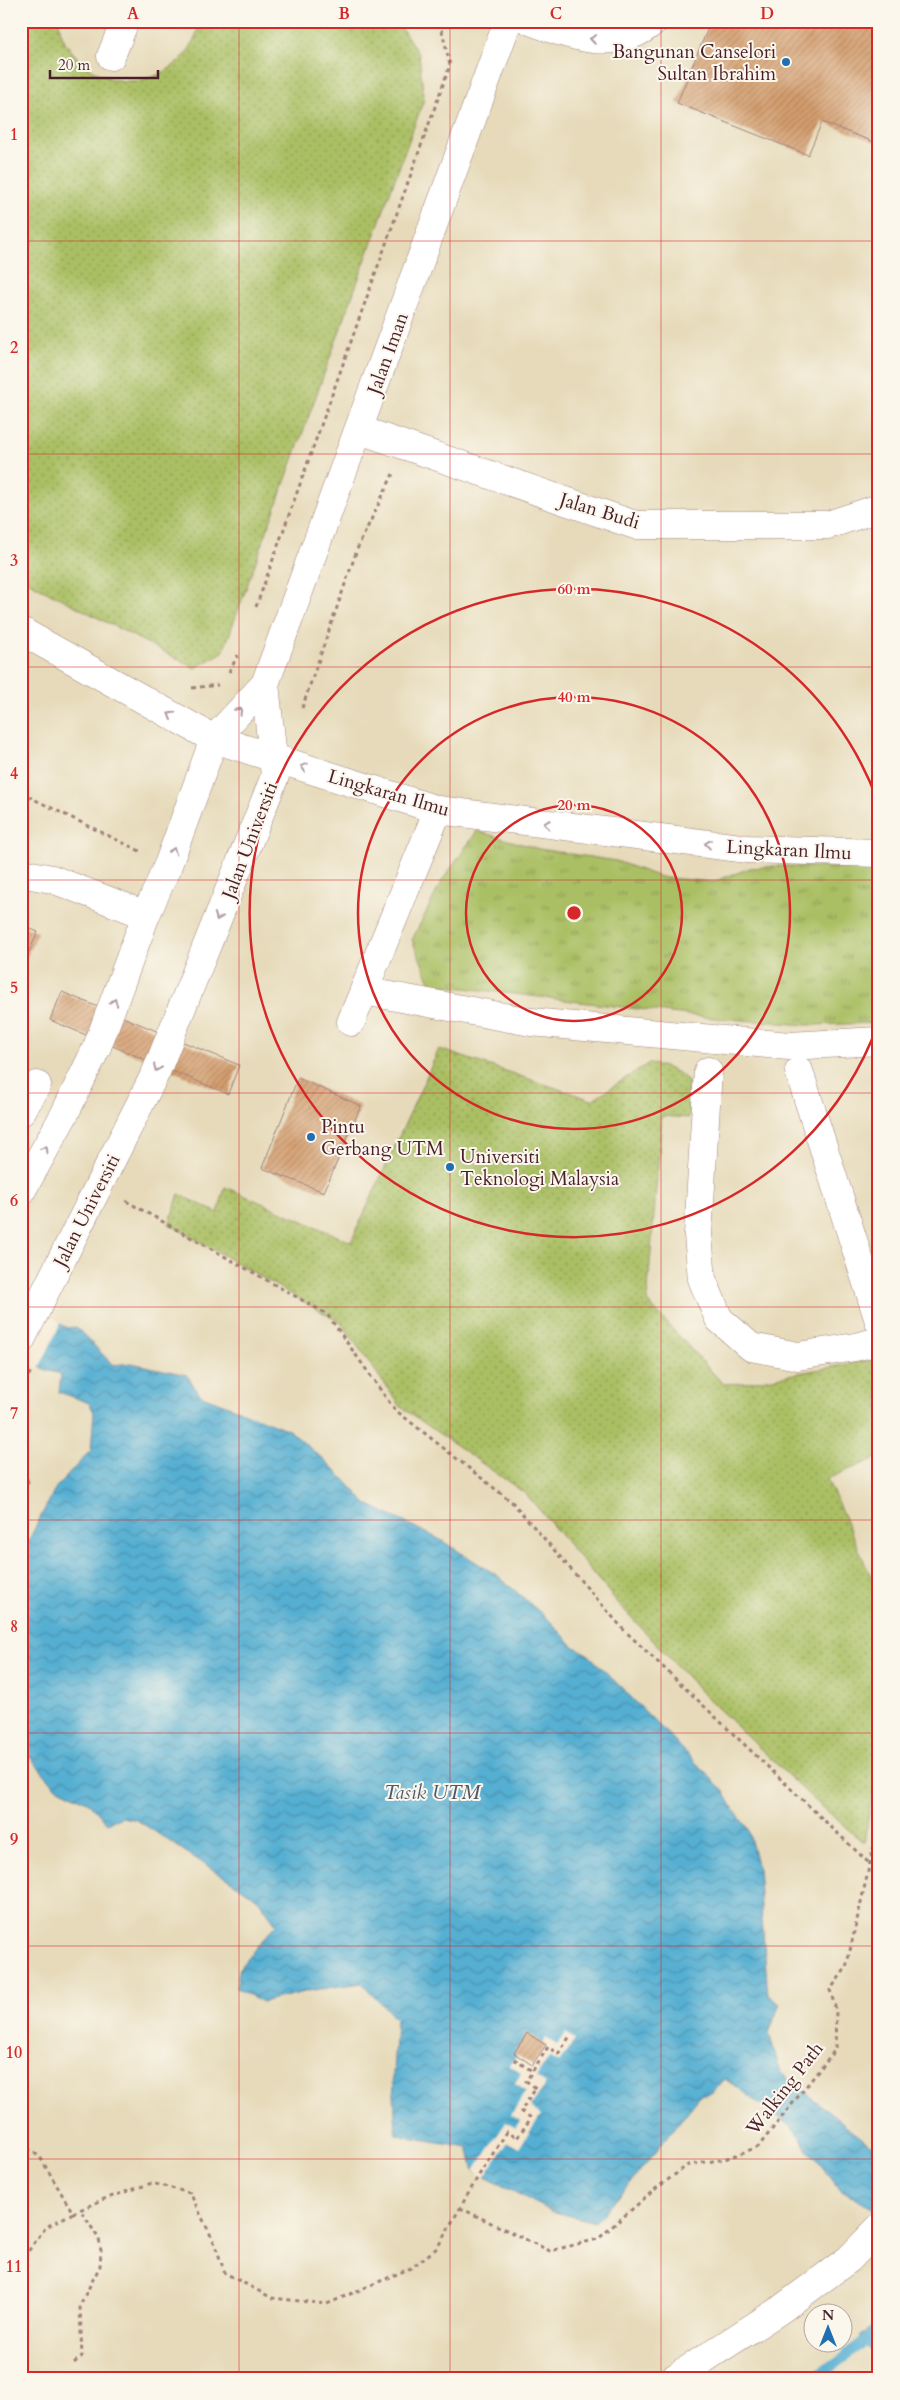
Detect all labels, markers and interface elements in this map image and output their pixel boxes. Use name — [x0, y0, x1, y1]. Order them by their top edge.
text: A — [127, 3, 139, 25]
text: B — [338, 3, 350, 25]
text: C — [550, 3, 562, 25]
text: D — [760, 3, 774, 25]
one-way arrow — [588, 35, 597, 45]
place label: Bangunan Canselori Sultan Ibrahim — [612, 39, 777, 87]
scale bar — [50, 48, 158, 80]
text: 20 m — [58, 55, 90, 75]
marker: Bangunan Canselori Sultan Ibrahim — [780, 56, 792, 68]
text: 1 — [10, 124, 18, 146]
street label: Jalan Iman — [360, 309, 415, 401]
text: 2 — [10, 337, 18, 359]
street label: Jalan Budi — [554, 486, 643, 535]
text: 3 — [10, 550, 18, 572]
text: 60 m — [557, 579, 591, 599]
text: 40 m — [557, 687, 591, 707]
one-way arrow — [233, 708, 242, 717]
one-way arrow — [168, 711, 177, 721]
text: 4 — [10, 763, 18, 785]
one-way arrow — [300, 763, 309, 773]
street label: Lingkaran Ilmu — [325, 763, 453, 823]
street label: Jalan Universiti — [215, 778, 284, 905]
text: 20 m — [557, 795, 591, 815]
one-way arrow — [542, 819, 550, 830]
street label: Lingkaran Ilmu — [726, 834, 852, 866]
one-way arrow — [704, 839, 712, 850]
one-way arrow — [167, 847, 177, 856]
centre of rings — [565, 904, 583, 922]
one-way arrow — [214, 913, 224, 921]
text: 5 — [10, 977, 18, 999]
one-way arrow — [108, 999, 118, 1007]
one-way arrow — [153, 1063, 164, 1072]
place label: Pintu Gerbang UTM — [321, 1114, 444, 1162]
marker: Pintu Gerbang UTM — [305, 1131, 317, 1143]
place label: Universiti Teknologi Malaysia — [460, 1144, 619, 1192]
one-way arrow — [39, 1146, 49, 1155]
street label: Jalan Universiti — [46, 1150, 127, 1274]
marker: Universiti Teknologi Malaysia — [444, 1161, 456, 1173]
text: 6 — [10, 1190, 18, 1212]
text: 7 — [10, 1403, 18, 1425]
text: 8 — [10, 1616, 18, 1638]
water label: Tasik UTM — [384, 1779, 482, 1806]
text: 9 — [10, 1829, 18, 1851]
street label: Walking Path — [739, 2036, 830, 2142]
text: 10 — [6, 2042, 22, 2064]
text: 11 — [6, 2256, 22, 2278]
north arrow — [802, 2302, 852, 2352]
text: N — [822, 2306, 834, 2325]

